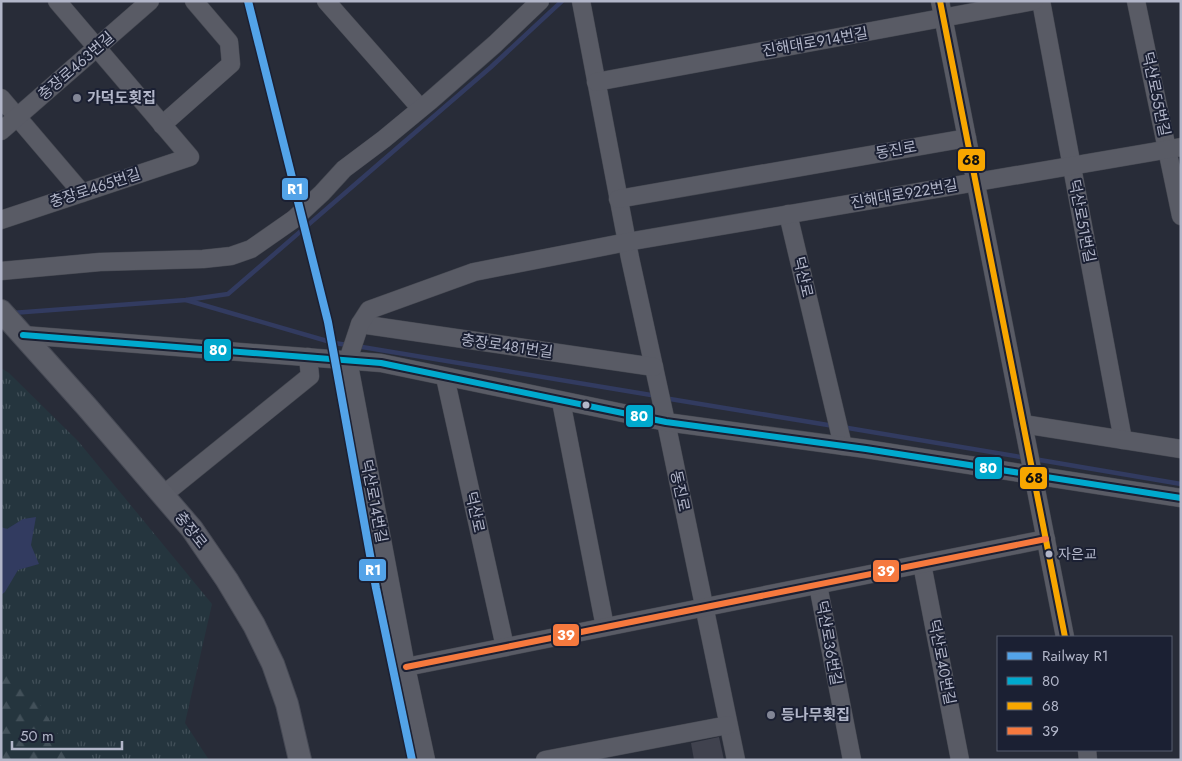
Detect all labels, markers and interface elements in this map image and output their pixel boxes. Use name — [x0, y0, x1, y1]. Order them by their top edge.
street label: 진해대로914번길 — [760, 22, 870, 62]
street label: 충장로463번길 — [33, 27, 119, 105]
street label: 덕산로55번길 — [1136, 50, 1176, 138]
place label: 가덕도횟집 — [87, 87, 156, 109]
marker: 가덕도횟집 — [71, 92, 83, 104]
street label: 동진로 — [874, 136, 918, 164]
line badge: 68 — [957, 148, 986, 172]
text: 68 — [962, 150, 980, 170]
street label: 충장로465번길 — [46, 163, 144, 213]
street label: 진해대로922번길 — [849, 174, 959, 214]
line badge: R1 — [281, 177, 309, 201]
street label: 덕산로51번길 — [1063, 178, 1101, 264]
text: R1 — [287, 179, 303, 199]
street label: 덕산로 — [788, 254, 818, 300]
street label: 충장로481번길 — [460, 329, 554, 363]
line badge: 80 — [203, 338, 232, 362]
text: 80 — [209, 340, 227, 360]
unlabelled marker — [581, 400, 591, 410]
line badge: 80 — [625, 404, 654, 428]
text: 80 — [630, 406, 648, 426]
line badge: 80 — [974, 456, 1003, 480]
street label: 덕산로14번길 — [355, 457, 393, 545]
text: 80 — [979, 458, 997, 478]
line badge: 68 — [1019, 466, 1048, 490]
street label: 동진로 — [665, 468, 695, 514]
text: 68 — [1025, 468, 1043, 488]
street label: 덕산로 — [460, 489, 490, 535]
street label: 충장로 — [170, 507, 212, 553]
place label: 자은교 — [1058, 544, 1097, 564]
marker: 자은교 — [1044, 549, 1054, 559]
line badge: R1 — [358, 558, 387, 582]
line badge: 39 — [872, 559, 900, 583]
text: R1 — [365, 560, 381, 580]
text: 39 — [877, 561, 895, 581]
street label: 덕산로36번길 — [811, 599, 847, 687]
street label: 덕산로40번길 — [923, 617, 961, 707]
line badge: 39 — [552, 623, 580, 647]
text: 39 — [557, 625, 575, 645]
legend — [997, 636, 1172, 751]
text: Railway R1 — [1042, 645, 1109, 667]
text: 80 — [1042, 670, 1059, 692]
text: 68 — [1042, 695, 1059, 717]
place label: 등나무횟집 — [781, 704, 850, 726]
marker: 등나무횟집 — [765, 709, 777, 721]
scale bar — [12, 718, 122, 750]
text: 39 — [1042, 720, 1059, 742]
text: 50 m — [20, 725, 54, 747]

